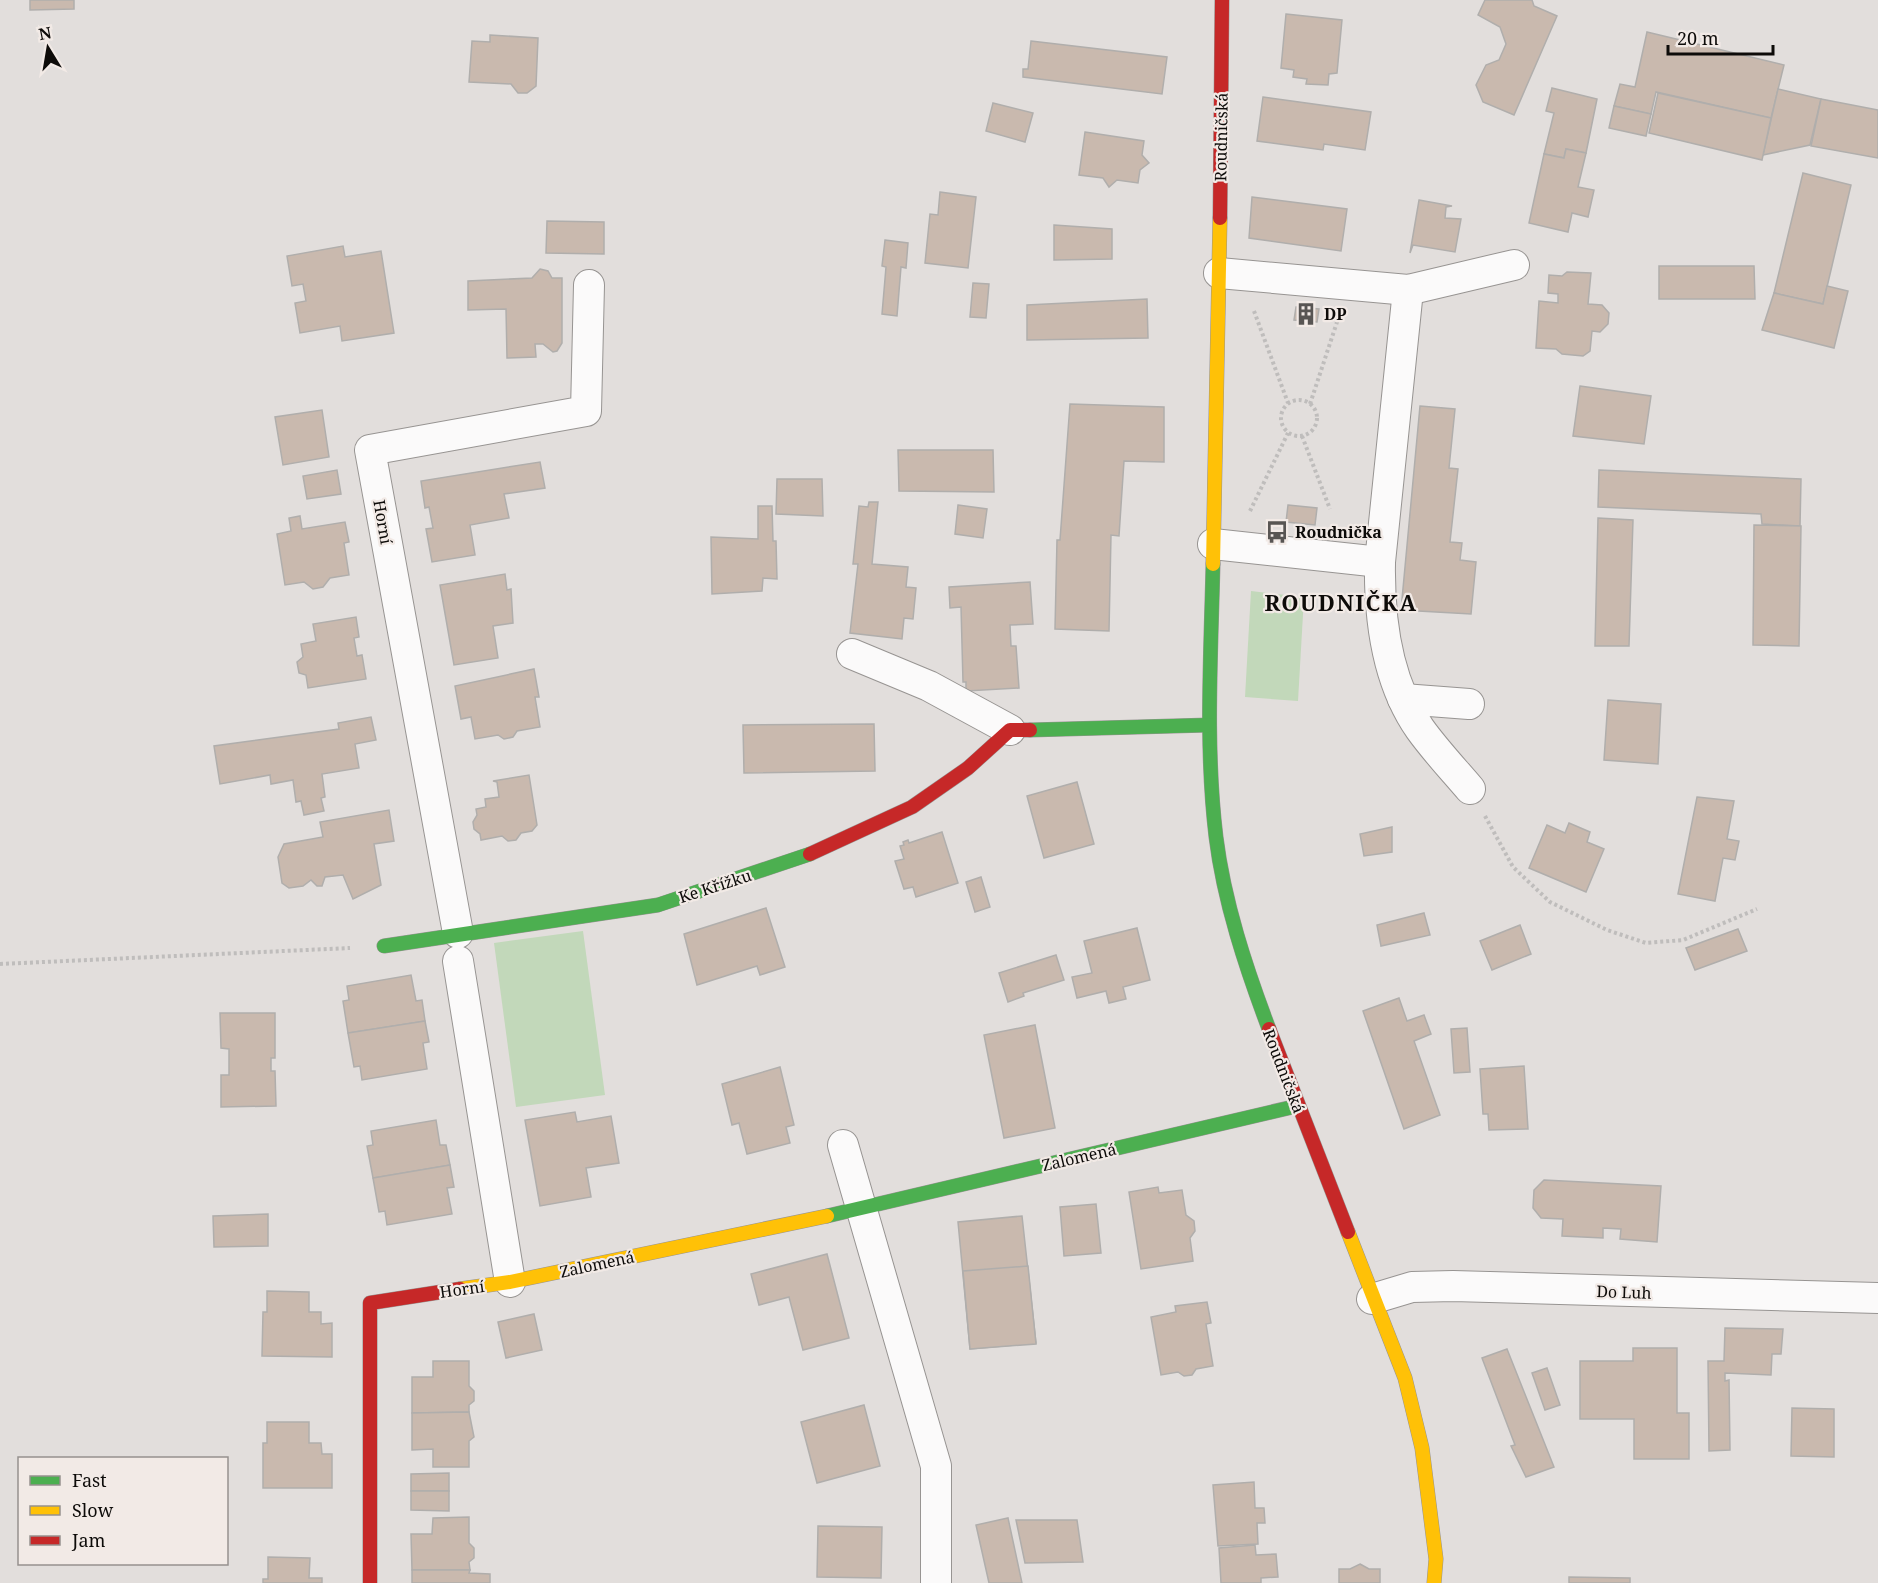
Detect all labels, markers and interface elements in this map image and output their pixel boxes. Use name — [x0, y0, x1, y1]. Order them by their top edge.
north arrow — [18, 18, 78, 78]
scale bar — [1668, 18, 1773, 56]
text: N — [37, 21, 54, 45]
text: 20 m — [1677, 26, 1719, 50]
street label: Roudničská — [1209, 93, 1233, 181]
building icon: DP — [1293, 301, 1319, 327]
place label: DP — [1324, 303, 1346, 325]
street label: Horní — [368, 498, 398, 546]
bus stop icon: Roudnička — [1264, 519, 1290, 545]
place label: Roudnička — [1295, 521, 1382, 543]
district label: ROUDNIČKA — [1265, 587, 1417, 617]
street label: Ke Křížku — [676, 864, 754, 908]
street label: Roudničská — [1258, 1026, 1310, 1116]
street label: Zalomená — [1040, 1138, 1118, 1176]
street label: Zalomená — [558, 1245, 636, 1283]
street label: Horní — [438, 1275, 486, 1303]
street label: Do Luh — [1596, 1280, 1652, 1304]
legend — [18, 1457, 228, 1565]
text: Fast — [72, 1468, 107, 1492]
text: Slow — [72, 1498, 114, 1522]
text: Jam — [71, 1528, 106, 1552]

